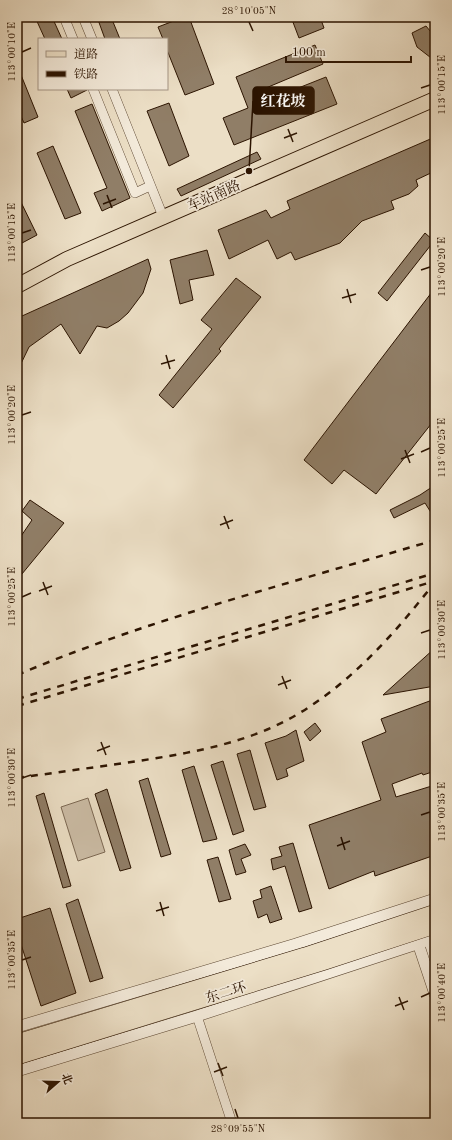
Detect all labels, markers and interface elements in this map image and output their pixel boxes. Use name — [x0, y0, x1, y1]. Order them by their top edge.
text: 28°10'05"N — [222, 6, 277, 16]
text: 113°00'10"E — [7, 22, 17, 82]
legend — [38, 38, 168, 90]
scale bar — [286, 38, 411, 64]
text: 道路 — [74, 47, 98, 61]
text: 100 m — [292, 47, 326, 59]
text: 113°00'15"E — [437, 55, 447, 115]
text: 铁路 — [74, 67, 98, 81]
callout: 红花坡 — [253, 87, 314, 114]
text: 红花坡 — [260, 93, 306, 110]
street label: 车站南路 — [185, 177, 242, 214]
text: 113°00'15"E — [7, 203, 17, 263]
text: 113°00'20"E — [437, 237, 447, 297]
text: 113°00'20"E — [7, 385, 17, 445]
text: 113°00'25"E — [437, 418, 447, 478]
text: 113°00'25"E — [7, 567, 17, 627]
text: 113°00'30"E — [437, 600, 447, 660]
text: 113°00'30"E — [7, 748, 17, 808]
text: 113°00'35"E — [437, 782, 447, 842]
text: 113°00'35"E — [7, 930, 17, 990]
text: 113°00'40"E — [437, 963, 447, 1023]
street label: 东二环 — [204, 979, 248, 1006]
north arrow — [38, 1062, 78, 1102]
text: 北 — [59, 1072, 74, 1086]
text: 28°09'55"N — [211, 1124, 266, 1134]

